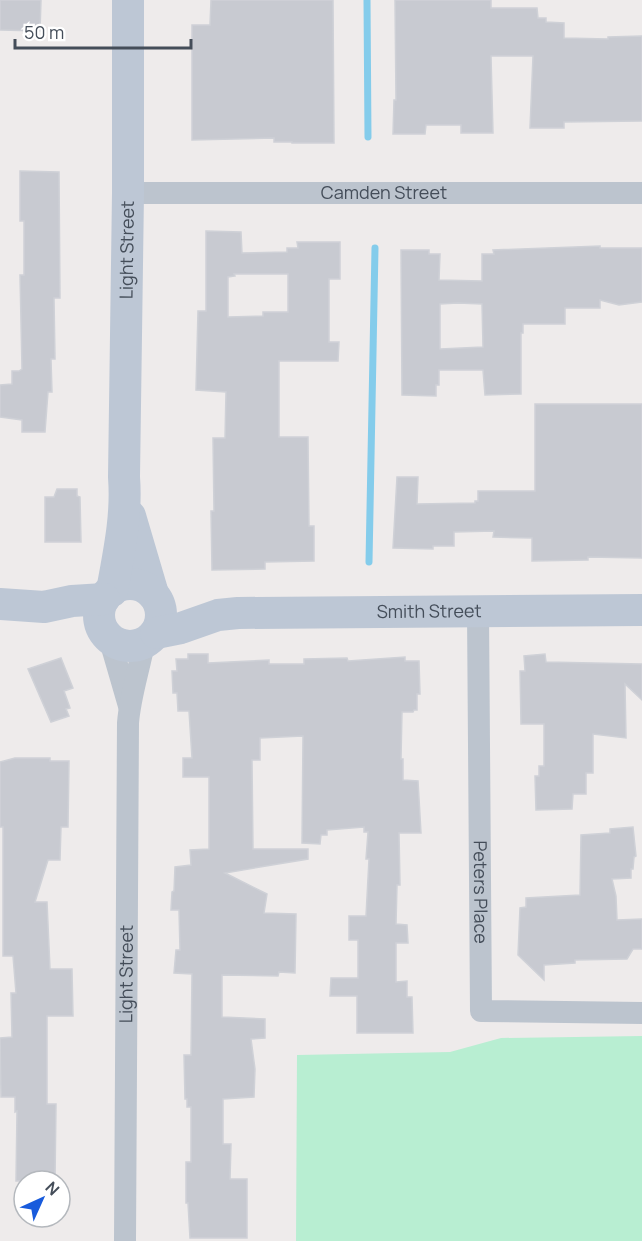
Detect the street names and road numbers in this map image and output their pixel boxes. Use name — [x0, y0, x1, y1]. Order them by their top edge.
street label: Camden Street — [321, 180, 447, 204]
street label: Light Street — [114, 201, 139, 299]
street label: Smith Street — [377, 598, 482, 623]
street label: Peters Place — [469, 840, 493, 944]
street label: Light Street — [113, 925, 138, 1023]

